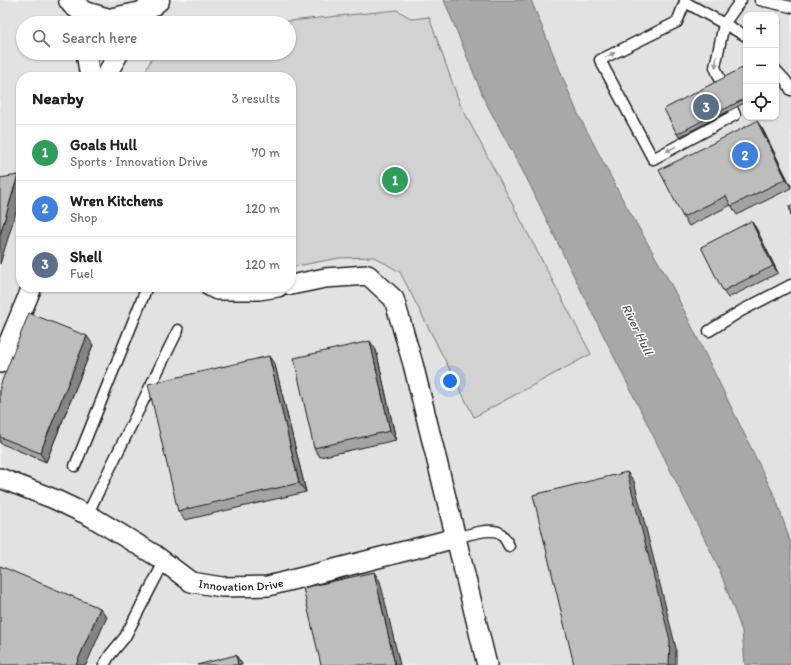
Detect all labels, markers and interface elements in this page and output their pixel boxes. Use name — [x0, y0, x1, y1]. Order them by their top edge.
map controls — [743, 12, 779, 120]
button: + — [743, 12, 779, 48]
search box — [16, 16, 296, 60]
icon: search — [30, 27, 52, 49]
text: Search here — [62, 29, 137, 47]
button: − — [743, 48, 779, 84]
one-way arrow — [605, 52, 616, 58]
one-way arrow — [713, 56, 719, 68]
button: locate — [743, 84, 779, 120]
text: Nearby — [32, 88, 84, 108]
text: 3 results — [231, 91, 280, 106]
pin: 3 — [693, 92, 719, 122]
text: Goals Hull — [70, 136, 137, 154]
pin: 2 — [732, 140, 758, 170]
text: 1 — [42, 145, 48, 160]
text: 70 m — [252, 145, 280, 160]
one-way arrow — [665, 146, 677, 153]
text: Sports · Innovation Drive — [70, 154, 208, 169]
pin: 1 — [382, 165, 408, 195]
text: Wren Kitchens — [70, 192, 163, 210]
text: 2 — [42, 201, 48, 216]
text: 120 m — [245, 201, 280, 216]
text: Shop — [70, 210, 97, 225]
text: Shell — [70, 248, 102, 266]
text: 3 — [41, 257, 49, 272]
text: 120 m — [245, 257, 280, 272]
text: Fuel — [70, 266, 94, 281]
water label: River Hull — [619, 301, 657, 358]
your location — [440, 371, 460, 391]
street label: Innovation Drive — [198, 575, 285, 594]

